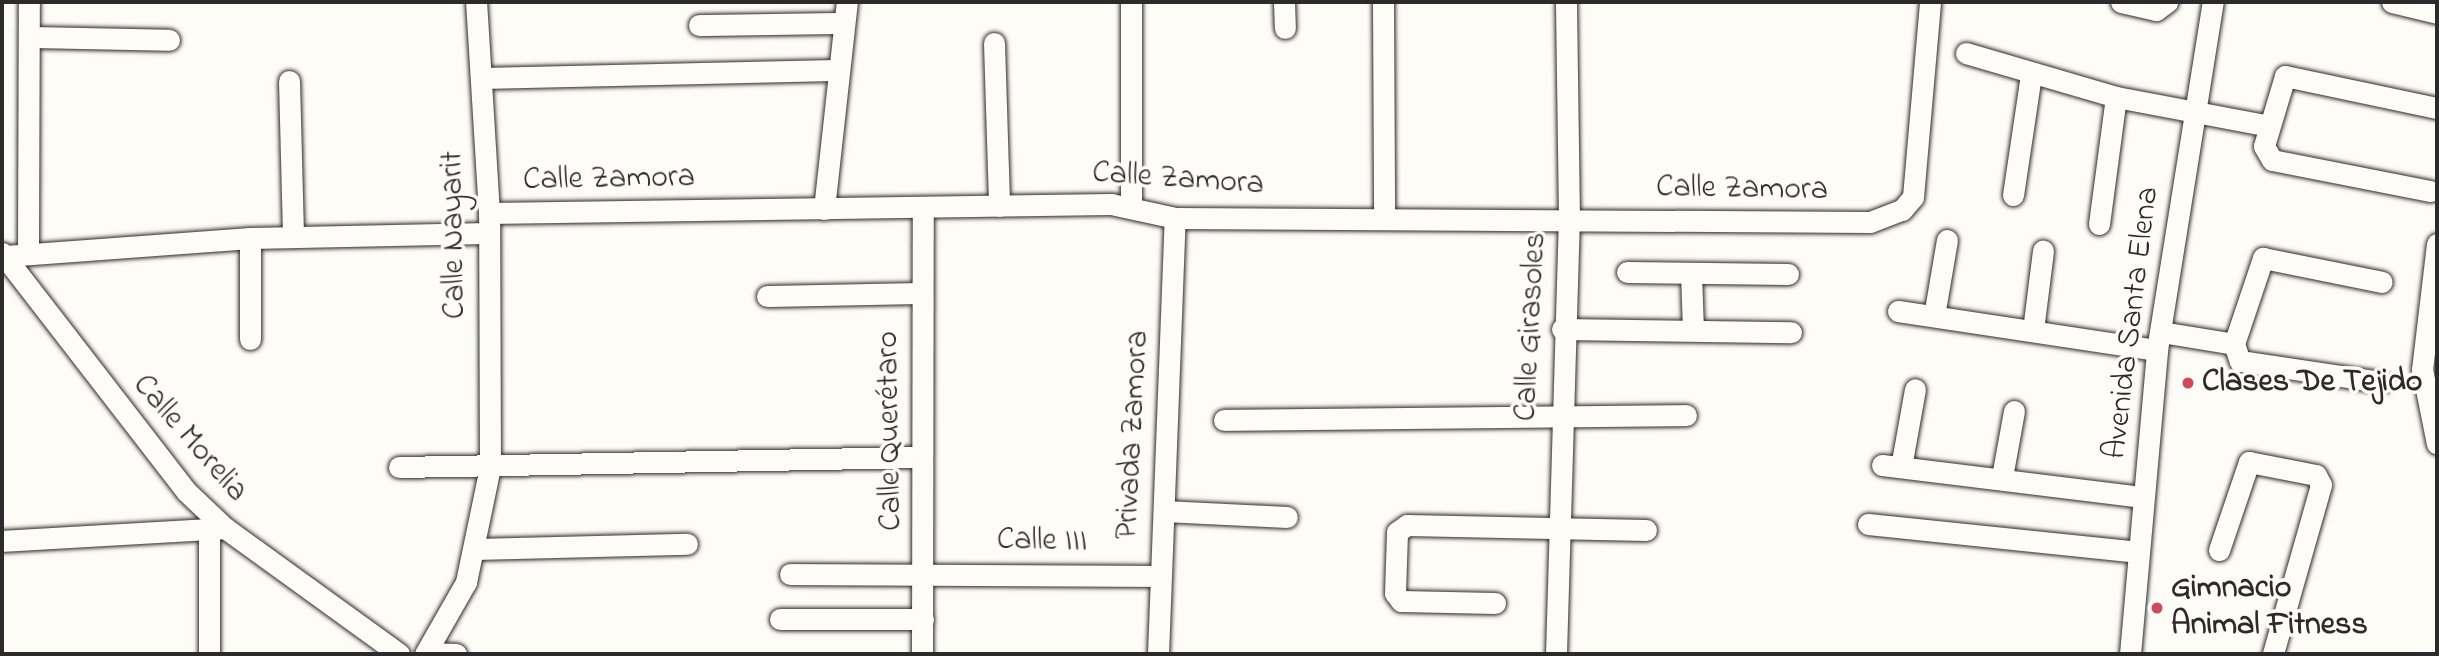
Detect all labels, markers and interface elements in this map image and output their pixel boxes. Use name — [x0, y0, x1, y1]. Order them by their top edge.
street label: Calle Nayarit — [434, 151, 476, 319]
street label: Calle Zamora — [1091, 155, 1265, 205]
street label: Calle Zamora — [523, 159, 695, 201]
street label: Calle Zamora — [1656, 169, 1828, 211]
street label: Avenida Santa Elena — [2097, 185, 2169, 461]
street label: Calle Girasoles — [1508, 232, 1556, 422]
street label: Privada Zamora — [1109, 329, 1159, 541]
street label: Calle Querétaro — [870, 331, 912, 531]
place label: Clases De Tejido — [2202, 364, 2422, 402]
street label: Calle Morelia — [123, 367, 255, 511]
marker: Clases De Tejido — [2180, 375, 2196, 391]
street label: Calle III — [996, 522, 1088, 562]
place label: Gimnacio Animal Fitness — [2171, 571, 2368, 646]
marker: Gimnacio Animal Fitness — [2149, 600, 2165, 616]

